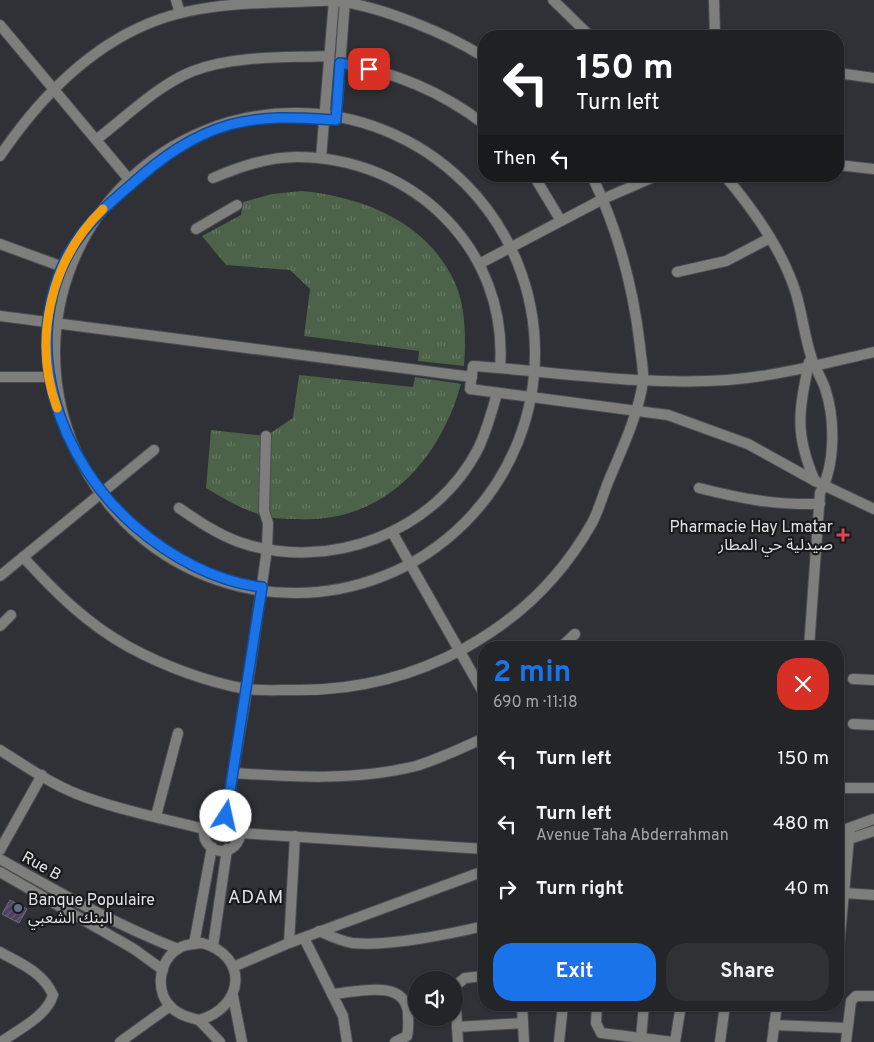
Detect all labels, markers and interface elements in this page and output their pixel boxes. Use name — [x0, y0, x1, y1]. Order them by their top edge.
text: 150 m — [576, 47, 674, 91]
pin — [348, 48, 390, 90]
icon: left — [493, 50, 558, 115]
icon: arrive — [355, 55, 383, 83]
text: Turn left — [576, 90, 659, 117]
icon: left — [546, 145, 574, 173]
text: Then — [493, 147, 536, 171]
place label: Pharmacie Hay Lmatar صيدلية حي المطار — [670, 518, 833, 557]
marker: Pharmacie Hay Lmatar صيدلية حي المطار — [837, 529, 849, 541]
text: 2 min — [493, 655, 571, 692]
button: close — [777, 658, 829, 710]
text: 690 m · 11:18 — [493, 693, 578, 713]
icon: left — [493, 745, 521, 773]
text: Turn left — [536, 747, 612, 771]
text: 150 m — [777, 747, 829, 771]
position arrow — [199, 789, 251, 841]
text: Turn left — [536, 802, 612, 826]
icon: left — [493, 810, 521, 838]
text: 480 m — [773, 812, 829, 836]
text: Avenue Taha Abderrahman — [536, 826, 729, 846]
street label: Rue B — [18, 848, 64, 886]
icon: right — [493, 875, 521, 903]
text: Turn right — [536, 877, 624, 901]
text: 40 m — [784, 877, 829, 901]
district label: ADAM — [228, 886, 284, 910]
place label: Banque Populaire البنك الشعبي — [28, 891, 155, 930]
marker: Banque Populaire البنك الشعبي — [12, 902, 24, 914]
button: Exit — [493, 943, 656, 1001]
button: Share — [666, 943, 829, 1001]
map controls — [408, 971, 463, 1026]
button: sound — [408, 971, 463, 1026]

